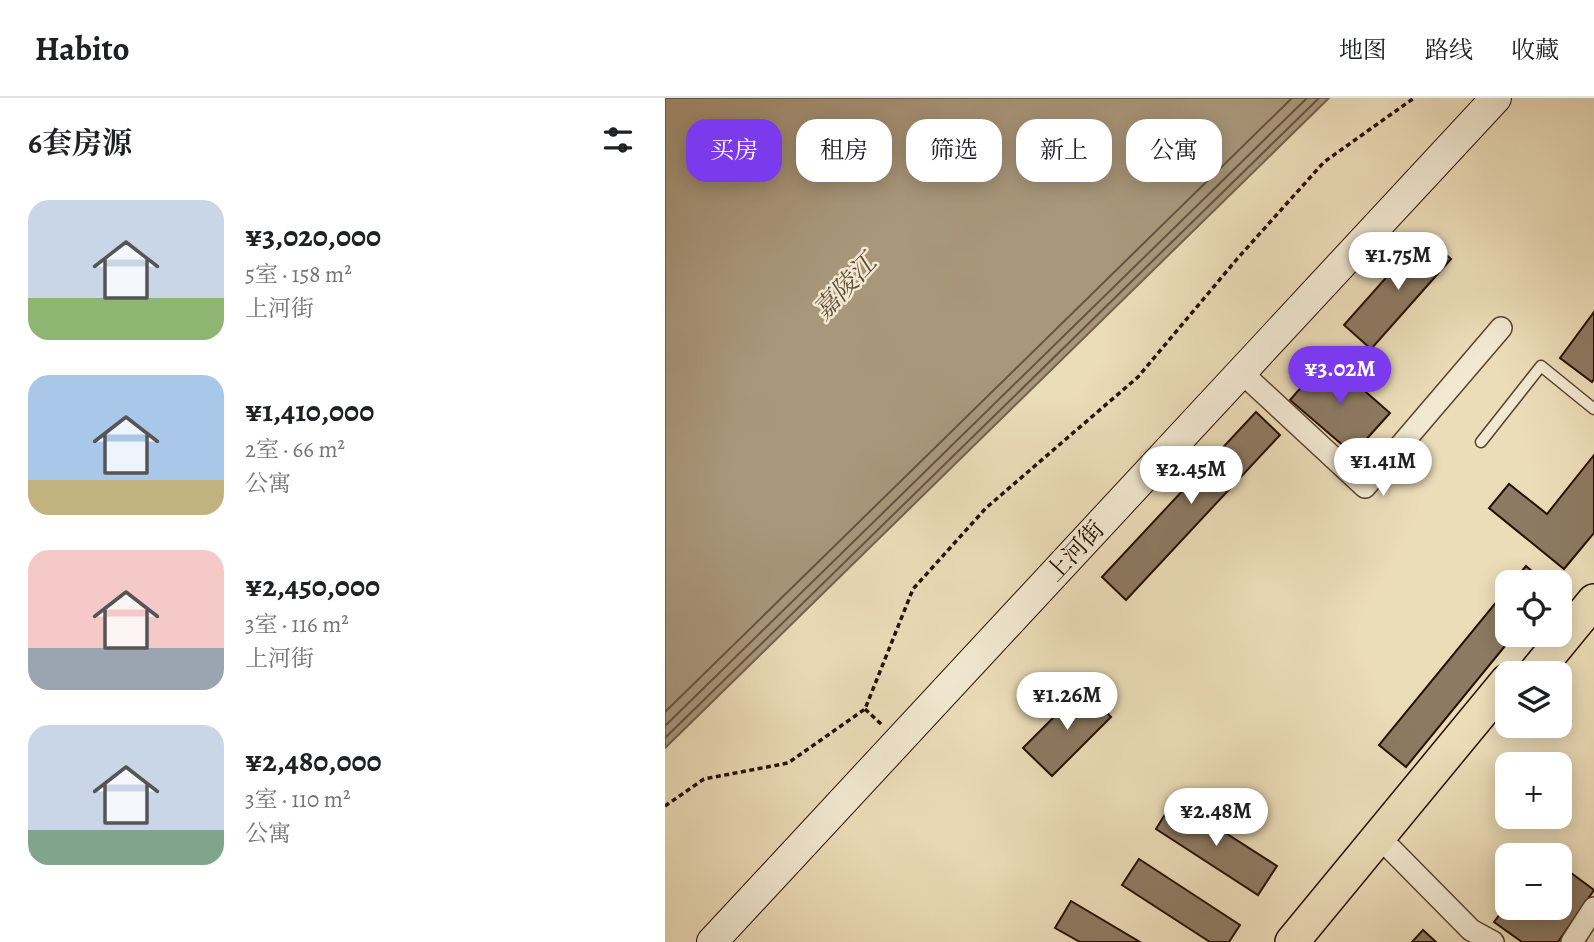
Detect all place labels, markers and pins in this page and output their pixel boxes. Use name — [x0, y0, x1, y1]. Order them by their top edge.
pin: ¥1.75M — [1341, 232, 1455, 292]
pin: ¥3.02M — [1283, 346, 1397, 406]
pin: ¥1.41M — [1326, 438, 1440, 498]
pin: ¥2.45M — [1134, 446, 1248, 506]
pin: ¥1.26M — [1010, 672, 1124, 732]
pin: ¥2.48M — [1159, 788, 1273, 848]

